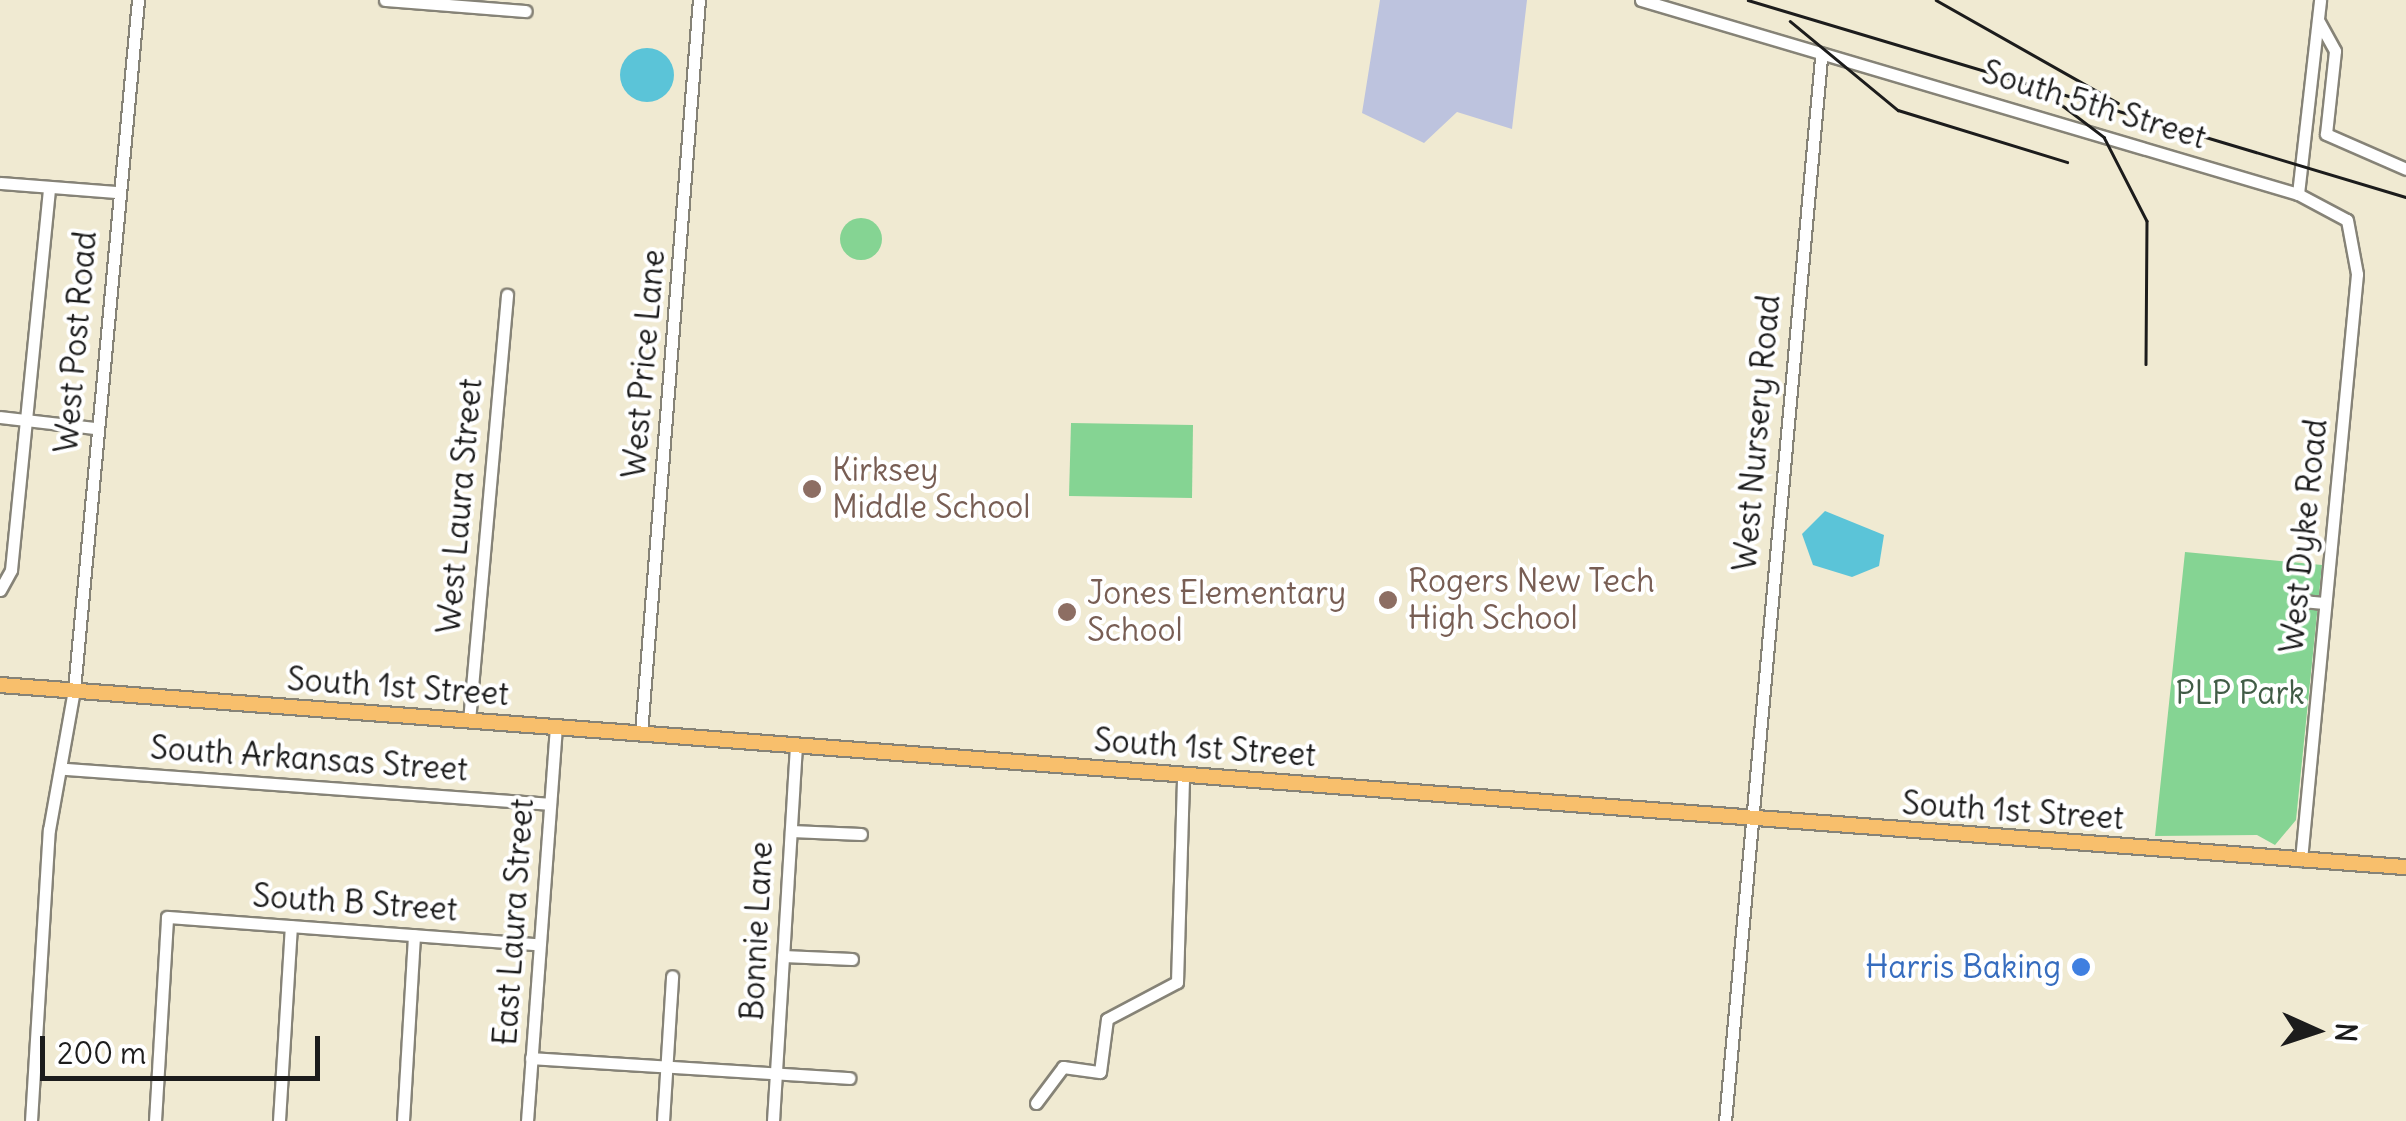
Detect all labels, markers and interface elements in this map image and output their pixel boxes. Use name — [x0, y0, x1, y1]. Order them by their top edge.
street label: South 5th Street — [1977, 53, 2211, 157]
street label: West Post Road — [47, 229, 105, 455]
street label: West Price Lane — [615, 248, 673, 480]
street label: West Nursery Road — [1726, 293, 1788, 573]
street label: West Laura Street — [430, 377, 490, 635]
street label: West Dyke Road — [2273, 417, 2335, 655]
place label: Kirksey Middle School — [832, 452, 1030, 527]
marker: Kirksey Middle School — [801, 478, 823, 500]
place label: Rogers New Tech High School — [1408, 563, 1655, 638]
place label: Jones Elementary School — [1087, 575, 1346, 650]
marker: Rogers New Tech High School — [1377, 589, 1399, 611]
marker: Jones Elementary School — [1056, 601, 1078, 623]
street label: South 1st Street — [286, 660, 510, 714]
park label: PLP Park — [2175, 674, 2305, 712]
street label: South 1st Street — [1093, 721, 1317, 775]
street label: South Arkansas Street — [149, 729, 469, 789]
street label: South 1st Street — [1901, 784, 2125, 838]
street label: East Laura Street — [486, 797, 542, 1047]
street label: Bonnie Lane — [733, 840, 781, 1022]
street label: South B Street — [251, 877, 459, 929]
place label: Harris Baking — [1865, 948, 2061, 986]
marker: Harris Baking — [2070, 956, 2092, 978]
north arrow — [2266, 981, 2366, 1081]
scale bar — [45, 1016, 325, 1078]
text: N — [2327, 1022, 2364, 1043]
text: 200 m — [57, 1034, 146, 1072]

